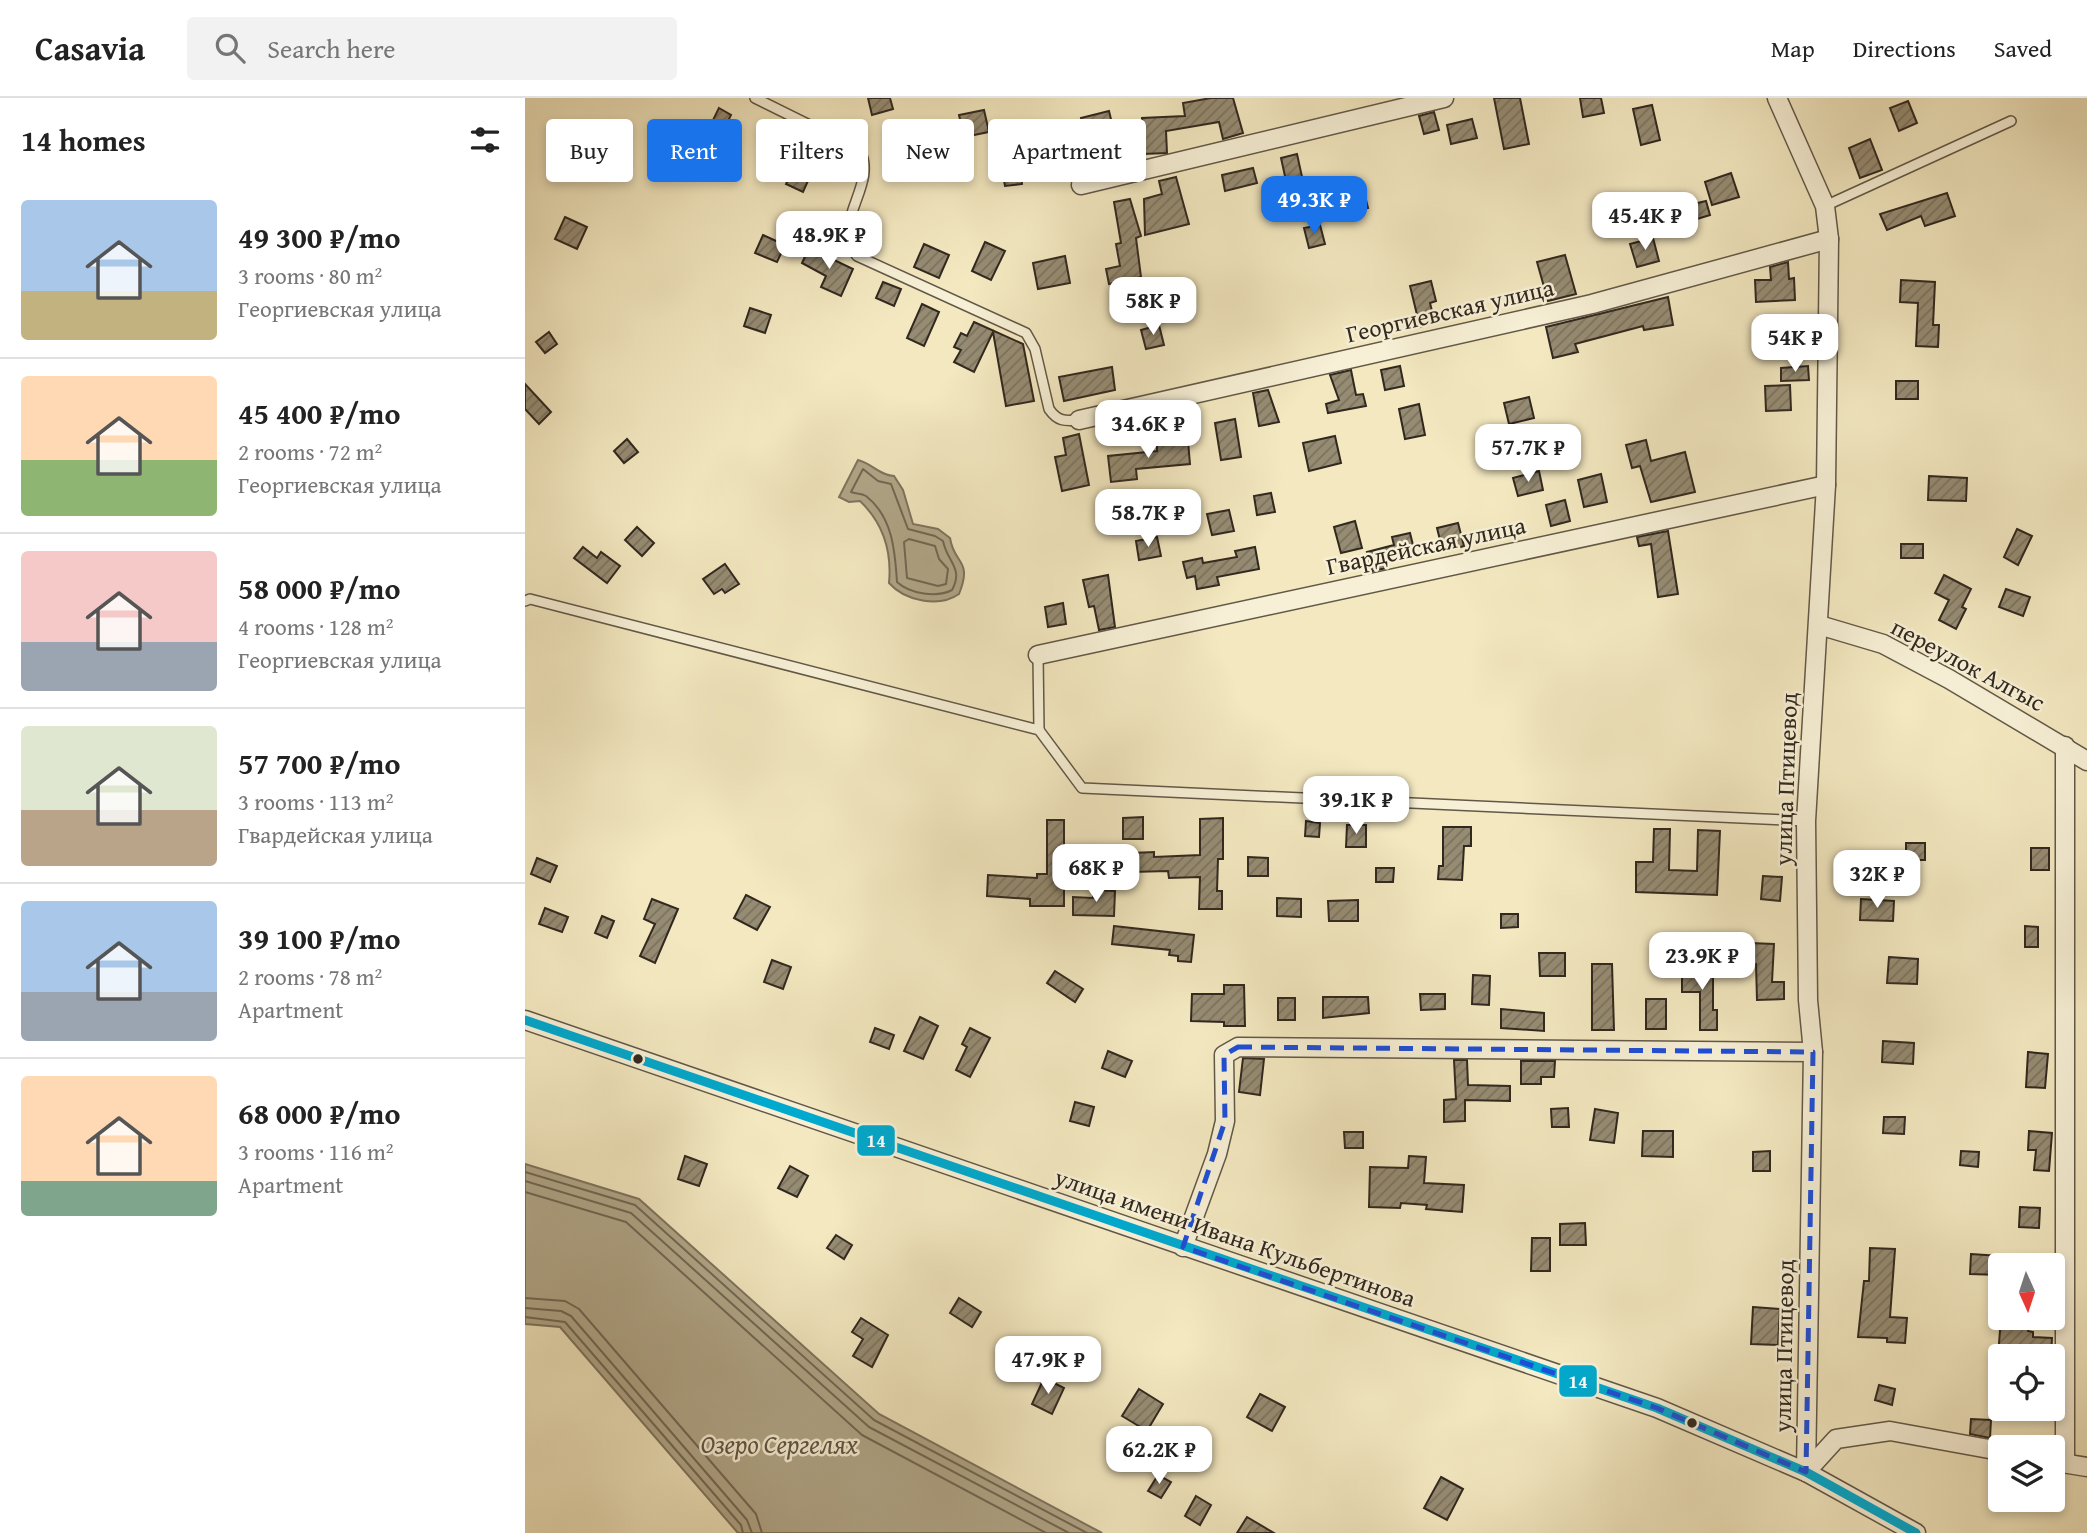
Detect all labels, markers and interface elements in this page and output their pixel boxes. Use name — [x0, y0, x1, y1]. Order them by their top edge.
search box — [187, 17, 677, 80]
text: Casavia — [35, 24, 145, 72]
icon: search — [211, 29, 249, 67]
text: Search here — [267, 29, 396, 68]
text: Map — [1771, 31, 1815, 66]
text: Directions — [1853, 31, 1956, 66]
text: Saved — [1994, 31, 2052, 66]
text: 14 homes — [21, 118, 146, 162]
chip: Buy — [546, 119, 633, 182]
chip: Rent — [647, 119, 742, 182]
chip: Filters — [756, 119, 868, 182]
chip: New — [882, 119, 974, 182]
chip: Apartment — [988, 119, 1146, 182]
icon: filters — [466, 121, 504, 159]
pin: 49.3K ₽ — [1249, 176, 1379, 236]
text: 49.3K ₽ — [1277, 182, 1351, 215]
pin: 45.4K ₽ — [1580, 192, 1710, 252]
text: 45.4K ₽ — [1608, 198, 1682, 231]
pin: 48.9K ₽ — [764, 212, 894, 271]
text: 49 300 ₽/mo — [238, 215, 401, 259]
text: 48.9K ₽ — [792, 217, 866, 250]
icon: home — [77, 228, 161, 312]
text: 3 rooms · 80 m² — [238, 259, 382, 292]
street label: Георгиевская улица — [1343, 269, 1558, 351]
pin: 58K ₽ — [1104, 278, 1202, 337]
text: 58K ₽ — [1125, 283, 1181, 316]
text: Георгиевская улица — [238, 292, 442, 325]
pin: 54K ₽ — [1746, 314, 1844, 374]
text: 54K ₽ — [1767, 320, 1823, 353]
text: 45 400 ₽/mo — [238, 391, 401, 435]
pin: 34.6K ₽ — [1083, 400, 1213, 460]
icon: home — [77, 404, 161, 488]
text: 34.6K ₽ — [1111, 406, 1185, 439]
pin: 57.7K ₽ — [1463, 424, 1593, 484]
text: 57.7K ₽ — [1491, 430, 1565, 463]
text: 2 rooms · 72 m² — [238, 435, 382, 468]
text: Георгиевская улица — [238, 468, 442, 501]
pin: 58.7K ₽ — [1083, 490, 1213, 549]
text: 58.7K ₽ — [1111, 495, 1185, 528]
street label: Гвардейская улица — [1323, 507, 1529, 584]
text: 58 000 ₽/mo — [238, 566, 401, 610]
icon: home — [77, 579, 161, 663]
street label: переулок Алгыс — [1885, 609, 2052, 720]
text: 4 rooms · 128 m² — [238, 610, 393, 643]
text: Георгиевская улица — [238, 643, 442, 676]
street label: улица Птицевод — [1765, 692, 1806, 867]
text: 57 700 ₽/mo — [238, 741, 401, 785]
icon: home — [77, 754, 161, 838]
pin: 39.1K ₽ — [1291, 776, 1421, 836]
text: 39.1K ₽ — [1319, 782, 1393, 815]
text: 3 rooms · 113 m² — [238, 785, 393, 818]
text: Гвардейская улица — [238, 818, 433, 851]
pin: 68K ₽ — [1047, 844, 1145, 904]
text: 68K ₽ — [1068, 850, 1124, 883]
pin: 32K ₽ — [1828, 850, 1926, 910]
text: 32K ₽ — [1849, 856, 1905, 889]
text: 39 100 ₽/mo — [238, 916, 401, 960]
icon: home — [77, 929, 161, 1013]
pin: 23.9K ₽ — [1637, 932, 1767, 992]
text: 23.9K ₽ — [1665, 938, 1739, 971]
text: 2 rooms · 78 m² — [238, 960, 382, 993]
text: Apartment — [238, 993, 343, 1026]
unlabelled marker — [631, 1052, 645, 1066]
text: 68 000 ₽/mo — [238, 1091, 401, 1135]
icon: home — [77, 1104, 161, 1188]
line badge: 14 — [856, 1124, 896, 1157]
text: 14 — [866, 1126, 886, 1154]
text: 3 rooms · 116 m² — [238, 1135, 393, 1168]
street label: улица имени Ивана Кульбертинова — [1049, 1159, 1421, 1316]
text: Apartment — [238, 1168, 343, 1201]
north arrow — [1988, 1253, 2065, 1330]
map controls — [1988, 1253, 2065, 1512]
street label: улица Птицевод — [1764, 1259, 1803, 1434]
pin: 47.9K ₽ — [983, 1336, 1113, 1396]
text: 47.9K ₽ — [1011, 1342, 1085, 1375]
button: locate — [1988, 1344, 2065, 1421]
line badge: 14 — [1558, 1364, 1598, 1398]
text: 14 — [1568, 1367, 1588, 1395]
unlabelled marker — [1685, 1416, 1699, 1430]
water label: Озеро Сергелях — [700, 1424, 858, 1463]
pin: 62.2K ₽ — [1094, 1426, 1224, 1486]
text: 62.2K ₽ — [1122, 1432, 1196, 1465]
button: layers — [1988, 1435, 2065, 1512]

